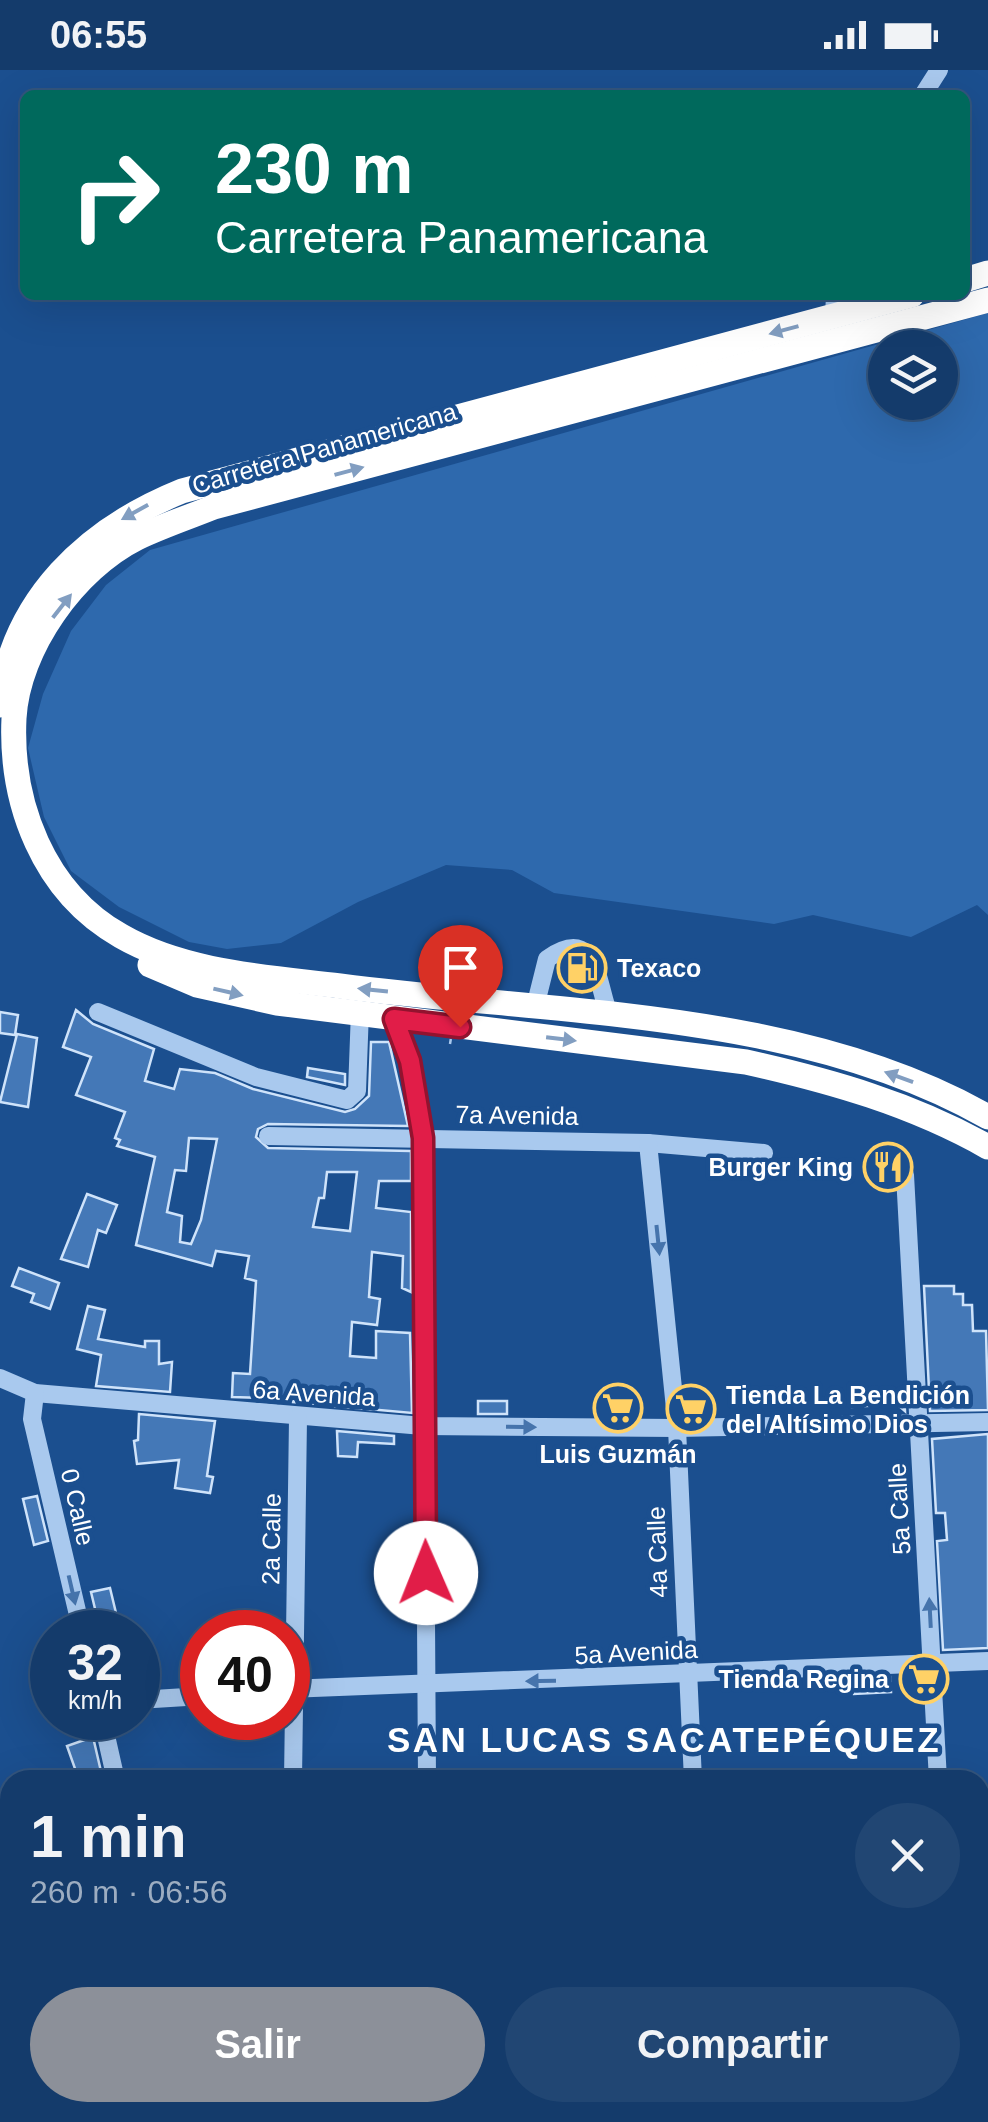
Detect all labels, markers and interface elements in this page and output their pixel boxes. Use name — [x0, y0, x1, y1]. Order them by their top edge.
text: 06:55 — [50, 14, 147, 56]
icon: right — [50, 130, 180, 260]
text: 230 m — [215, 130, 413, 208]
text: Carretera Panamericana — [215, 212, 708, 263]
one-way arrow — [768, 323, 799, 339]
map controls — [868, 330, 958, 420]
button: layers — [868, 330, 958, 420]
street label: Carretera Panamericana — [189, 397, 460, 499]
one-way arrow — [334, 462, 365, 478]
one-way arrow — [120, 504, 149, 521]
one-way arrow — [51, 594, 72, 619]
pin — [418, 925, 503, 1028]
icon: arrive — [433, 940, 488, 995]
fuel station icon: Texaco — [556, 942, 608, 994]
place label: Texaco — [617, 954, 701, 982]
one-way arrow — [356, 982, 388, 998]
one-way arrow — [213, 985, 244, 1000]
one-way arrow — [545, 1031, 577, 1047]
one-way arrow — [884, 1069, 914, 1084]
street label: 7a Avenida — [455, 1100, 579, 1130]
restaurant icon: Burger King — [862, 1141, 914, 1193]
place label: Burger King — [709, 1153, 853, 1181]
one-way arrow — [650, 1224, 666, 1256]
street label: 6a Avenida — [252, 1375, 377, 1411]
place label: Tienda La Bendición del Altísimo Dios — [726, 1381, 970, 1438]
supermarket icon: Luis Guzmán — [592, 1382, 644, 1434]
supermarket icon: Tienda La Bendición del Altísimo Dios — [665, 1383, 717, 1435]
one-way arrow — [505, 1419, 537, 1435]
place label: Luis Guzmán — [540, 1440, 696, 1468]
street label: 5a Calle — [883, 1462, 915, 1556]
street label: 0 Calle — [56, 1466, 100, 1548]
street label: 2a Calle — [256, 1493, 286, 1585]
street label: 4a Calle — [641, 1506, 673, 1598]
position arrow — [374, 1521, 478, 1625]
one-way arrow — [65, 1575, 80, 1606]
one-way arrow — [922, 1596, 938, 1628]
speed limit sign: 40 — [180, 1610, 310, 1740]
text: 32 — [67, 1635, 123, 1691]
street label: 5a Avenida — [574, 1635, 698, 1669]
supermarket icon: Tienda Regina — [898, 1653, 950, 1705]
place label: Tienda Regina — [719, 1665, 890, 1693]
one-way arrow — [525, 1674, 557, 1690]
text: km/h — [68, 1686, 122, 1714]
district label: SAN LUCAS SACATEPÉQUEZ — [387, 1720, 941, 1759]
text: 1 min — [30, 1803, 187, 1870]
button: close — [855, 1803, 960, 1908]
text: 260 m · 06:56 — [30, 1874, 227, 1910]
button: Salir — [30, 1987, 485, 2102]
button: Compartir — [505, 1987, 960, 2102]

